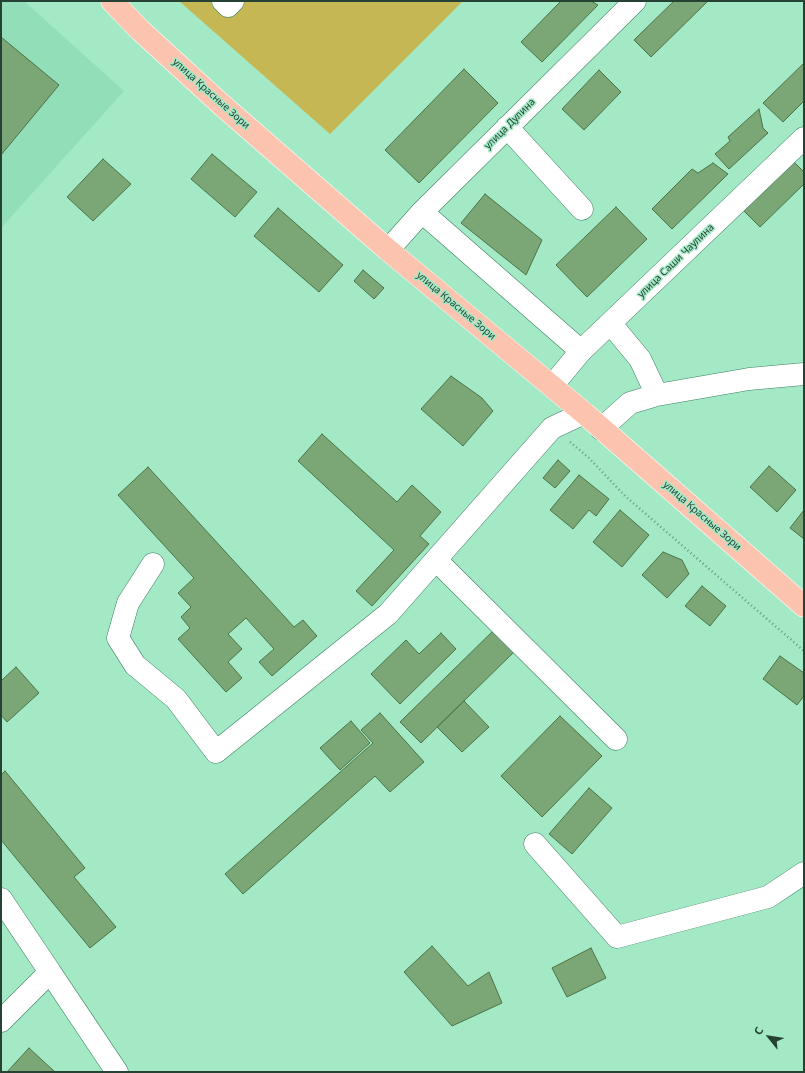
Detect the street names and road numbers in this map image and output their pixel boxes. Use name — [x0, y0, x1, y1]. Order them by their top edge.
street label: улица Красные Зори — [170, 56, 252, 132]
street label: улица Дулина — [482, 96, 538, 152]
street label: улица Саши Чаулина — [635, 222, 717, 300]
street label: улица Красные Зори — [414, 269, 498, 343]
street label: улица Красные Зори — [660, 479, 744, 553]

